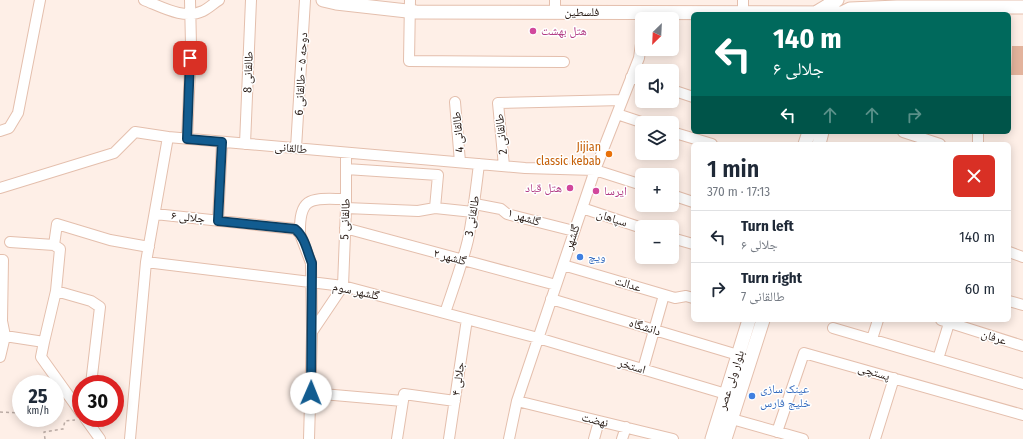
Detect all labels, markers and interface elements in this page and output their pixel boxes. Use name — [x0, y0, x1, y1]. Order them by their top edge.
street label: فلسطین — [565, 5, 599, 19]
north arrow — [635, 12, 679, 56]
map controls — [635, 12, 679, 264]
text: 140 m — [773, 22, 842, 55]
place label: هتل بهشت — [541, 24, 587, 38]
marker: هتل بهشت — [528, 26, 538, 36]
icon: left — [707, 28, 759, 80]
street label: دوحه ۵ - طالقانی 6 — [292, 32, 310, 116]
pin — [173, 41, 207, 75]
icon: arrive — [179, 47, 201, 69]
street label: طالقانی 8 — [240, 51, 256, 93]
text: جلالی ۶ — [773, 58, 824, 80]
button: sound — [635, 64, 679, 108]
icon: left — [777, 104, 799, 126]
icon: ahead — [819, 104, 841, 126]
icon: ahead — [861, 104, 883, 126]
icon: right — [903, 104, 925, 126]
street label: طالقانی 4 — [449, 111, 467, 153]
street label: طالقانی 2 — [492, 113, 510, 155]
button: layers — [635, 116, 679, 160]
street label: طالقانی — [274, 140, 308, 156]
place label: Jijian classic kebab — [536, 140, 601, 168]
marker: Jijian classic kebab — [604, 149, 614, 159]
text: 1 min — [707, 155, 759, 183]
button: close — [953, 155, 995, 197]
button: + — [635, 168, 679, 212]
place label: هتل قباد — [525, 181, 562, 195]
marker: هتل قباد — [565, 183, 575, 193]
place label: ایرسا — [604, 184, 627, 198]
text: 370 m · 17:13 — [707, 184, 770, 199]
marker: ایرسا — [591, 186, 601, 196]
street label: طالقانی 3 — [462, 195, 482, 237]
street label: طالقانی 5 — [337, 198, 353, 240]
street label: گلشهر ۱ — [506, 205, 542, 229]
street label: سپاهان — [595, 206, 629, 230]
street label: جلالی ۶ — [170, 208, 206, 226]
text: Turn left — [741, 217, 794, 235]
button: − — [635, 220, 679, 264]
street label: گلشهر — [561, 223, 583, 252]
icon: left — [707, 226, 729, 248]
text: 140 m — [959, 228, 995, 246]
text: جلالی ۶ — [741, 237, 778, 252]
street label: گلشهر ۲ — [432, 246, 468, 268]
place label: ویچ — [588, 250, 606, 264]
marker: ویچ — [575, 252, 585, 262]
text: Turn right — [741, 269, 802, 287]
street label: عدالت — [613, 273, 643, 295]
icon: right — [707, 278, 729, 300]
street label: گلشهر سوم — [331, 279, 381, 304]
text: 60 m — [965, 280, 995, 298]
text: طالقانی 7 — [741, 289, 785, 304]
street label: دانشگاه — [627, 316, 663, 338]
street label: عرفان — [979, 326, 1009, 348]
street label: بلوار ولی عصر — [715, 349, 748, 413]
street label: استخر — [616, 355, 647, 377]
street label: جلالی ۴ — [449, 361, 467, 397]
street label: پستچی — [856, 361, 892, 383]
position arrow — [290, 372, 332, 414]
speed limit sign: 30 — [72, 375, 124, 427]
place label: عینک سازی خلیج فارس — [760, 382, 811, 410]
text: 25 — [28, 384, 48, 408]
marker: عینک سازی خلیج فارس — [747, 391, 757, 401]
text: km/h — [27, 405, 49, 417]
street label: نهضت — [580, 410, 610, 430]

